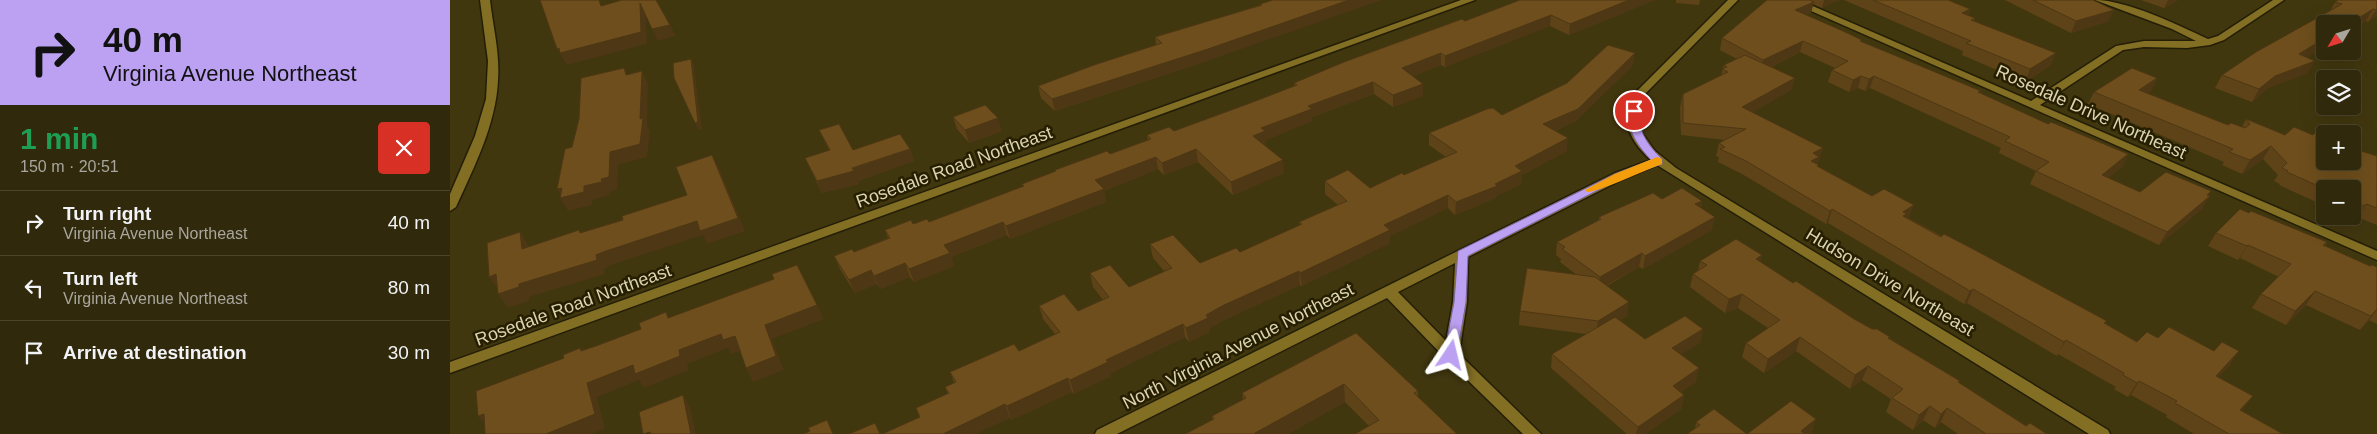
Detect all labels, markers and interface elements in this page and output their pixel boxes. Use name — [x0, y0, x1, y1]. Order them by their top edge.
north arrow — [2316, 15, 2361, 60]
map controls — [2316, 15, 2361, 225]
icon: right — [20, 20, 85, 85]
text: 40 m — [103, 20, 183, 59]
text: Virginia Avenue Northeast — [103, 61, 357, 86]
street label: Rosedale Drive Northeast — [1993, 61, 2189, 163]
button: layers — [2316, 70, 2361, 115]
pin — [1613, 90, 1655, 132]
icon: arrive — [1620, 97, 1648, 125]
text: 1 min — [20, 122, 98, 155]
button: close — [378, 122, 430, 174]
street label: Rosedale Road Northeast — [853, 122, 1055, 212]
button: + — [2316, 125, 2361, 170]
text: 150 m · 20:51 — [20, 158, 119, 175]
button: − — [2316, 180, 2361, 225]
text: Turn right — [63, 203, 151, 224]
icon: right — [20, 209, 48, 237]
text: 40 m — [388, 212, 430, 233]
street label: Hudson Drive Northeast — [1803, 224, 1977, 340]
text: Virginia Avenue Northeast — [63, 225, 247, 242]
street label: Rosedale Road Northeast — [472, 260, 674, 350]
text: Turn left — [63, 268, 138, 289]
icon: left — [20, 274, 48, 302]
text: 80 m — [388, 277, 430, 298]
street label: North Virginia Avenue Northeast — [1119, 279, 1357, 413]
text: Virginia Avenue Northeast — [63, 290, 247, 307]
position arrow — [1424, 328, 1476, 380]
icon: arrive — [20, 339, 48, 367]
text: Arrive at destination — [63, 342, 247, 363]
text: 30 m — [388, 342, 430, 363]

